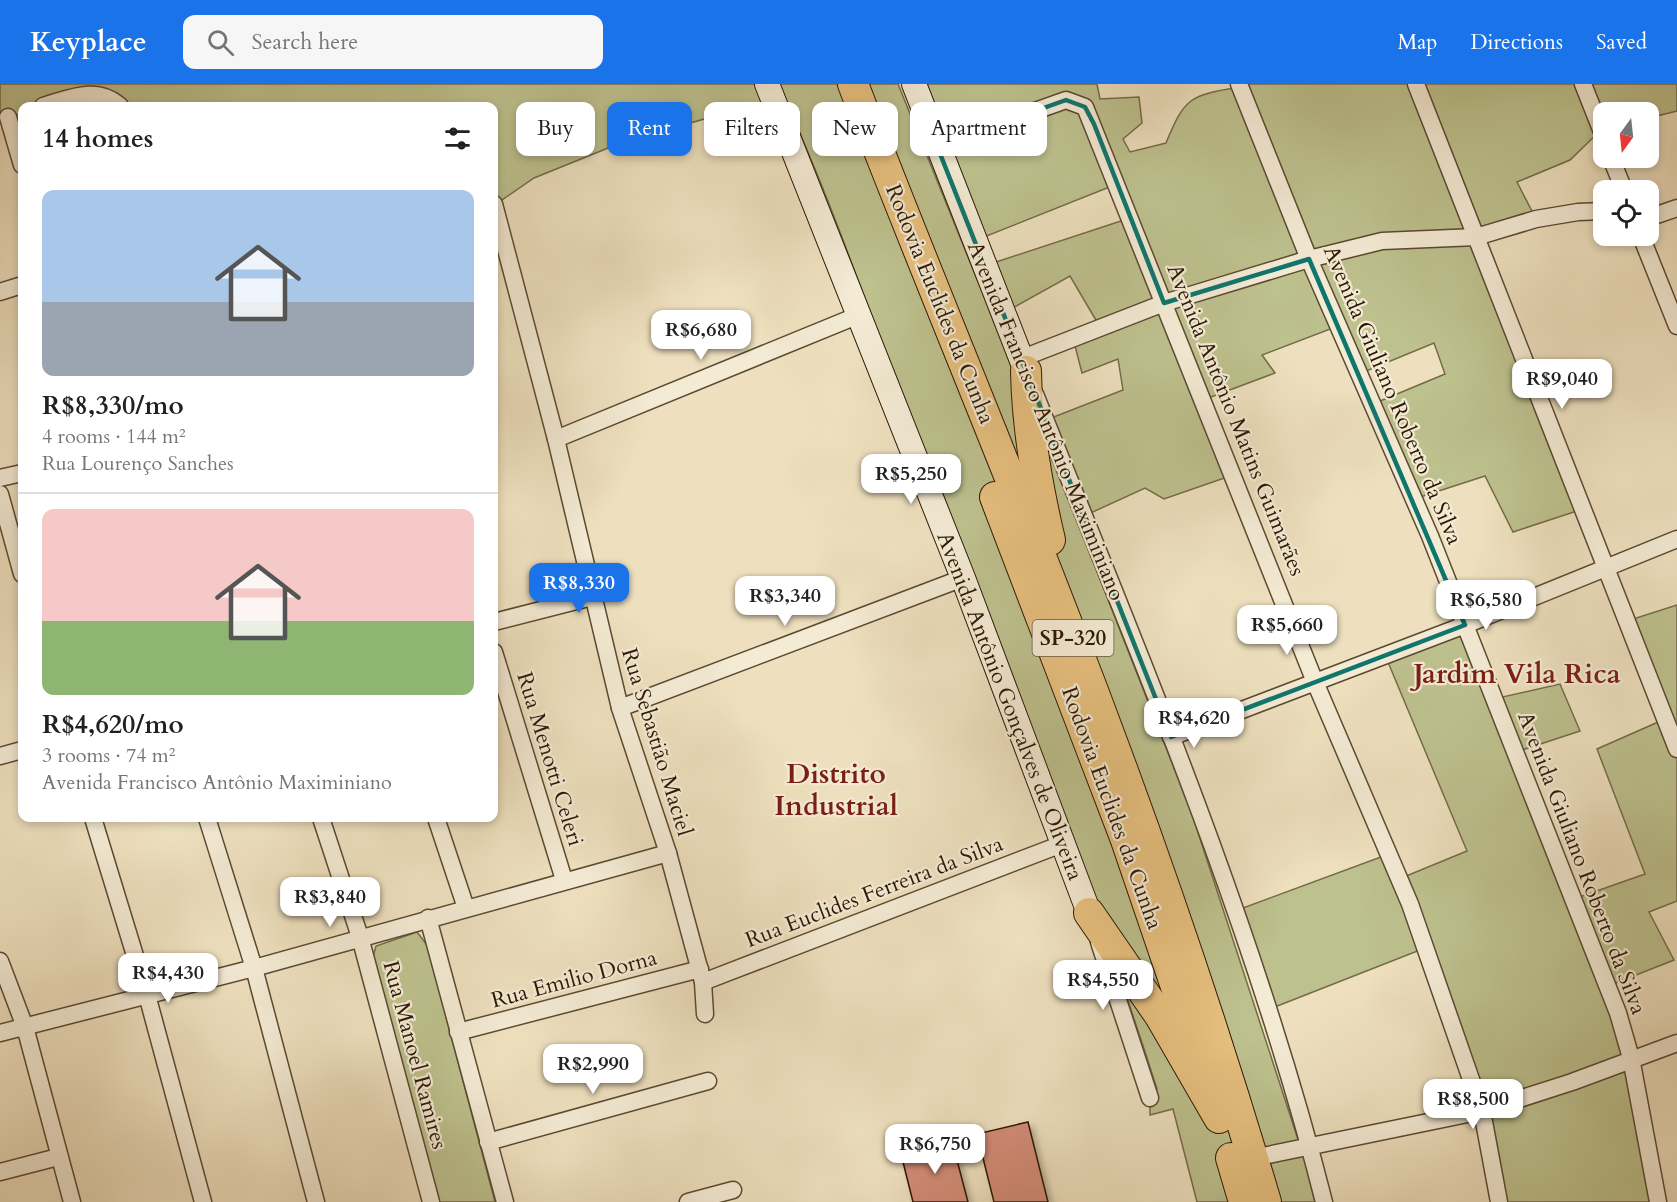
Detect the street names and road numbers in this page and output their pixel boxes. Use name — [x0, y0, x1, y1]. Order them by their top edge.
street label: Rodovia Euclides da Cunha — [878, 180, 1002, 429]
street label: Avenida Francisco Antônio Maximiniano — [960, 237, 1132, 605]
street label: Avenida Giuliano Roberto da Silva — [1316, 241, 1470, 550]
street label: Avenida Antônio Matins Guimarães — [1160, 260, 1312, 580]
street label: Avenida Antônio Gonçalves de Oliveira — [930, 528, 1091, 885]
road number: SP-320 — [1032, 620, 1114, 656]
street label: Rua Sebastião Maciel — [614, 644, 700, 840]
street label: Rua Menotti Celeri — [509, 668, 591, 850]
street label: Rodovia Euclides da Cunha — [1054, 683, 1170, 934]
street label: Avenida Giuliano Roberto da Silva — [1510, 707, 1654, 1019]
street label: Rua Euclides Ferreira da Silva — [741, 829, 1008, 955]
street label: Rua Emilio Dorna — [488, 942, 661, 1016]
street label: Rua Manoel Ramires — [375, 958, 455, 1152]

